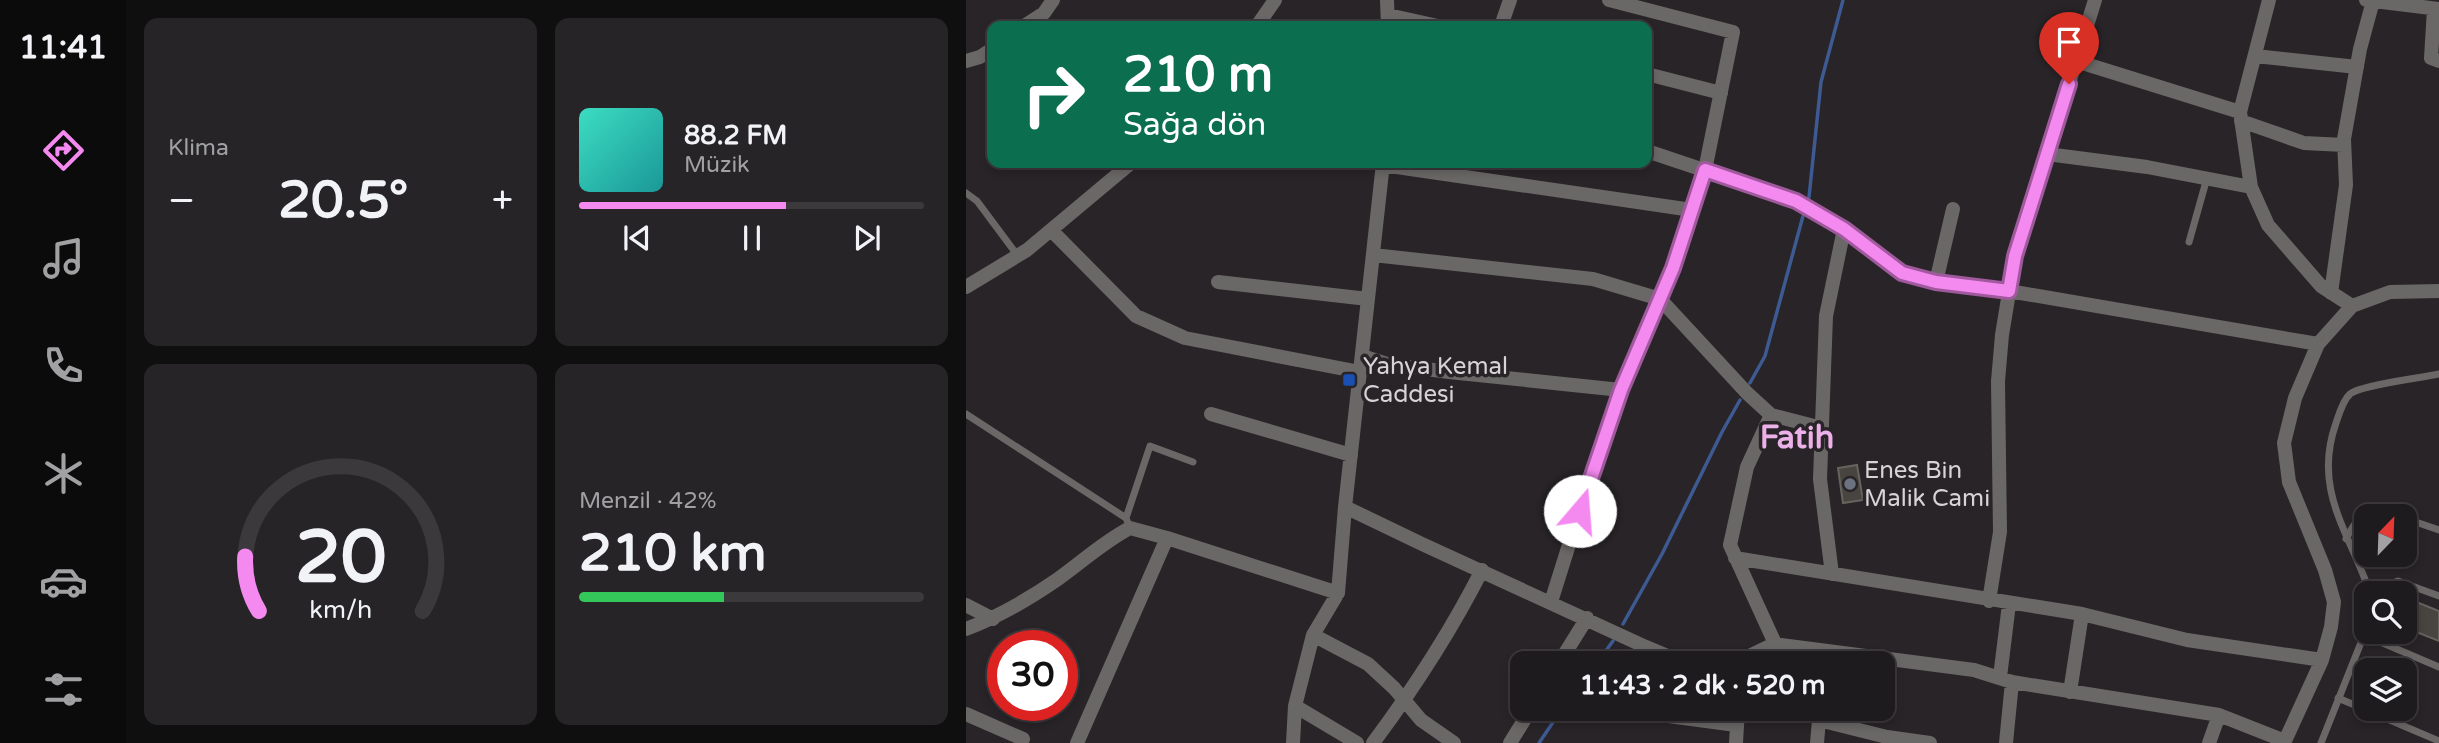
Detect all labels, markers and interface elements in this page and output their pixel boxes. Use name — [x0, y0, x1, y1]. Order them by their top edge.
pin — [2039, 12.0, 2099, 84]
icon: arrive — [2050, 23, 2088, 61]
text: 11:41 — [19, 29, 107, 67]
text: 210 m — [1123, 46, 1273, 105]
icon: right — [1008, 49, 1099, 140]
text: Sağa dön — [1123, 106, 1266, 144]
text: 88.2 FM — [684, 120, 787, 151]
icon: directions — [39, 126, 88, 175]
text: Klima — [168, 134, 229, 162]
text: Müzik — [684, 151, 750, 179]
text: 20.5° — [278, 169, 408, 232]
text: − — [168, 178, 195, 224]
text: + — [492, 178, 513, 224]
icon: previous — [618, 219, 656, 257]
icon: pause — [733, 219, 771, 257]
icon: next — [848, 219, 886, 257]
icon: music — [39, 234, 88, 283]
icon: phone — [39, 341, 88, 390]
place label: Yahya Kemal Caddesi — [1363, 352, 1508, 409]
marker: Yahya Kemal Caddesi — [1341, 372, 1357, 388]
district label: Fatih — [1760, 419, 1834, 457]
icon: climate — [39, 449, 88, 498]
place label: Enes Bin Malik Cami — [1864, 456, 1990, 513]
position arrow — [1543, 474, 1617, 548]
marker: Enes Bin Malik Cami — [1842, 476, 1858, 492]
text: Menzil · 42% — [579, 487, 716, 515]
north arrow — [2354, 504, 2417, 567]
map controls — [2354, 504, 2417, 721]
text: 20 — [295, 514, 386, 602]
text: 210 km — [579, 522, 767, 585]
icon: car — [39, 557, 88, 606]
button: search — [2354, 581, 2417, 644]
text: km/h — [309, 594, 372, 624]
speed limit sign: 30 — [987, 630, 1078, 721]
button: layers — [2354, 658, 2417, 721]
icon: filters — [39, 665, 88, 714]
text: 11:43 · 2 dk · 520 m — [1580, 670, 1825, 701]

